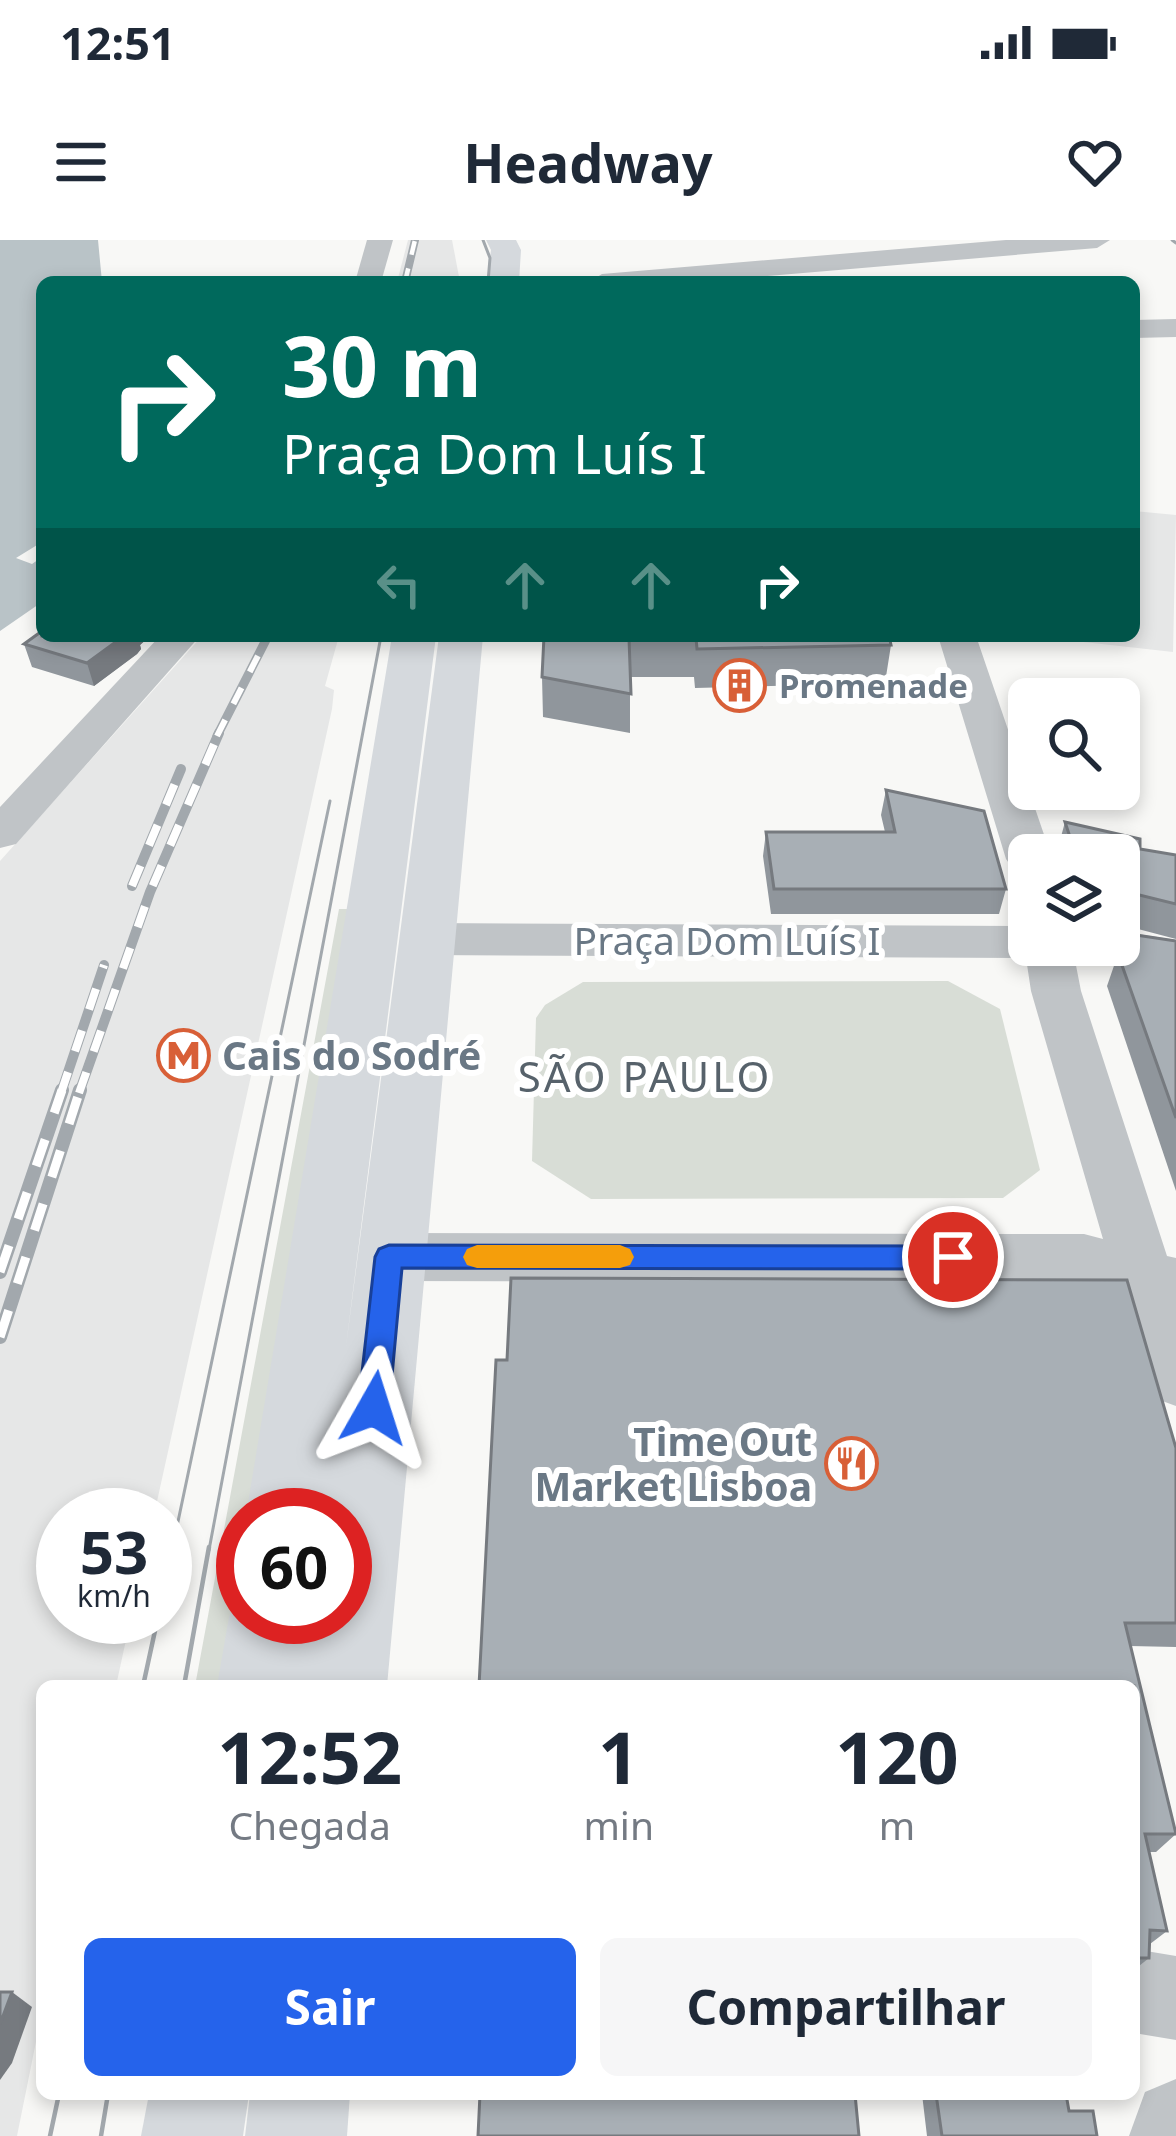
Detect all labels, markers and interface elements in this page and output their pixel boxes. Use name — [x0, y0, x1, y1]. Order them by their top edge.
text: 12:51 — [60, 12, 176, 73]
text: Headway — [463, 125, 713, 199]
icon: menu — [48, 129, 114, 195]
icon: heart — [1062, 129, 1128, 195]
text: 30 m — [282, 307, 482, 422]
icon: right — [84, 324, 240, 480]
text: Praça Dom Luís I — [282, 416, 707, 490]
icon: left — [366, 552, 432, 618]
icon: ahead — [492, 552, 558, 618]
icon: ahead — [618, 552, 684, 618]
icon: right — [744, 552, 810, 618]
building icon: Promenade — [712, 658, 768, 714]
place label: Promenade — [779, 663, 968, 708]
map controls — [1008, 678, 1140, 966]
button: search — [1008, 678, 1140, 810]
button: layers — [1008, 834, 1140, 966]
street label: Praça Dom Luís I — [574, 913, 880, 966]
metro station icon: Cais do Sodré — [155, 1028, 211, 1084]
place label: Cais do Sodré — [222, 1028, 481, 1081]
district label: SÃO PAULO — [518, 1047, 772, 1104]
pin — [902, 1206, 1004, 1308]
icon: arrive — [920, 1224, 986, 1290]
position arrow — [311, 1345, 437, 1471]
place label: Time Out Market Lisboa — [534, 1414, 812, 1512]
restaurant icon: Time Out Market Lisboa — [823, 1436, 879, 1492]
speed limit sign: 60 — [216, 1488, 372, 1644]
text: 53 — [80, 1510, 148, 1592]
text: km/h — [77, 1575, 151, 1616]
text: 12:52 — [217, 1707, 402, 1805]
text: 1 — [598, 1707, 639, 1805]
text: 120 — [835, 1707, 959, 1805]
text: Chegada — [228, 1798, 391, 1851]
text: min — [583, 1798, 654, 1851]
text: m — [879, 1798, 915, 1851]
button: Sair — [84, 1938, 576, 2076]
button: Compartilhar — [600, 1938, 1092, 2076]

